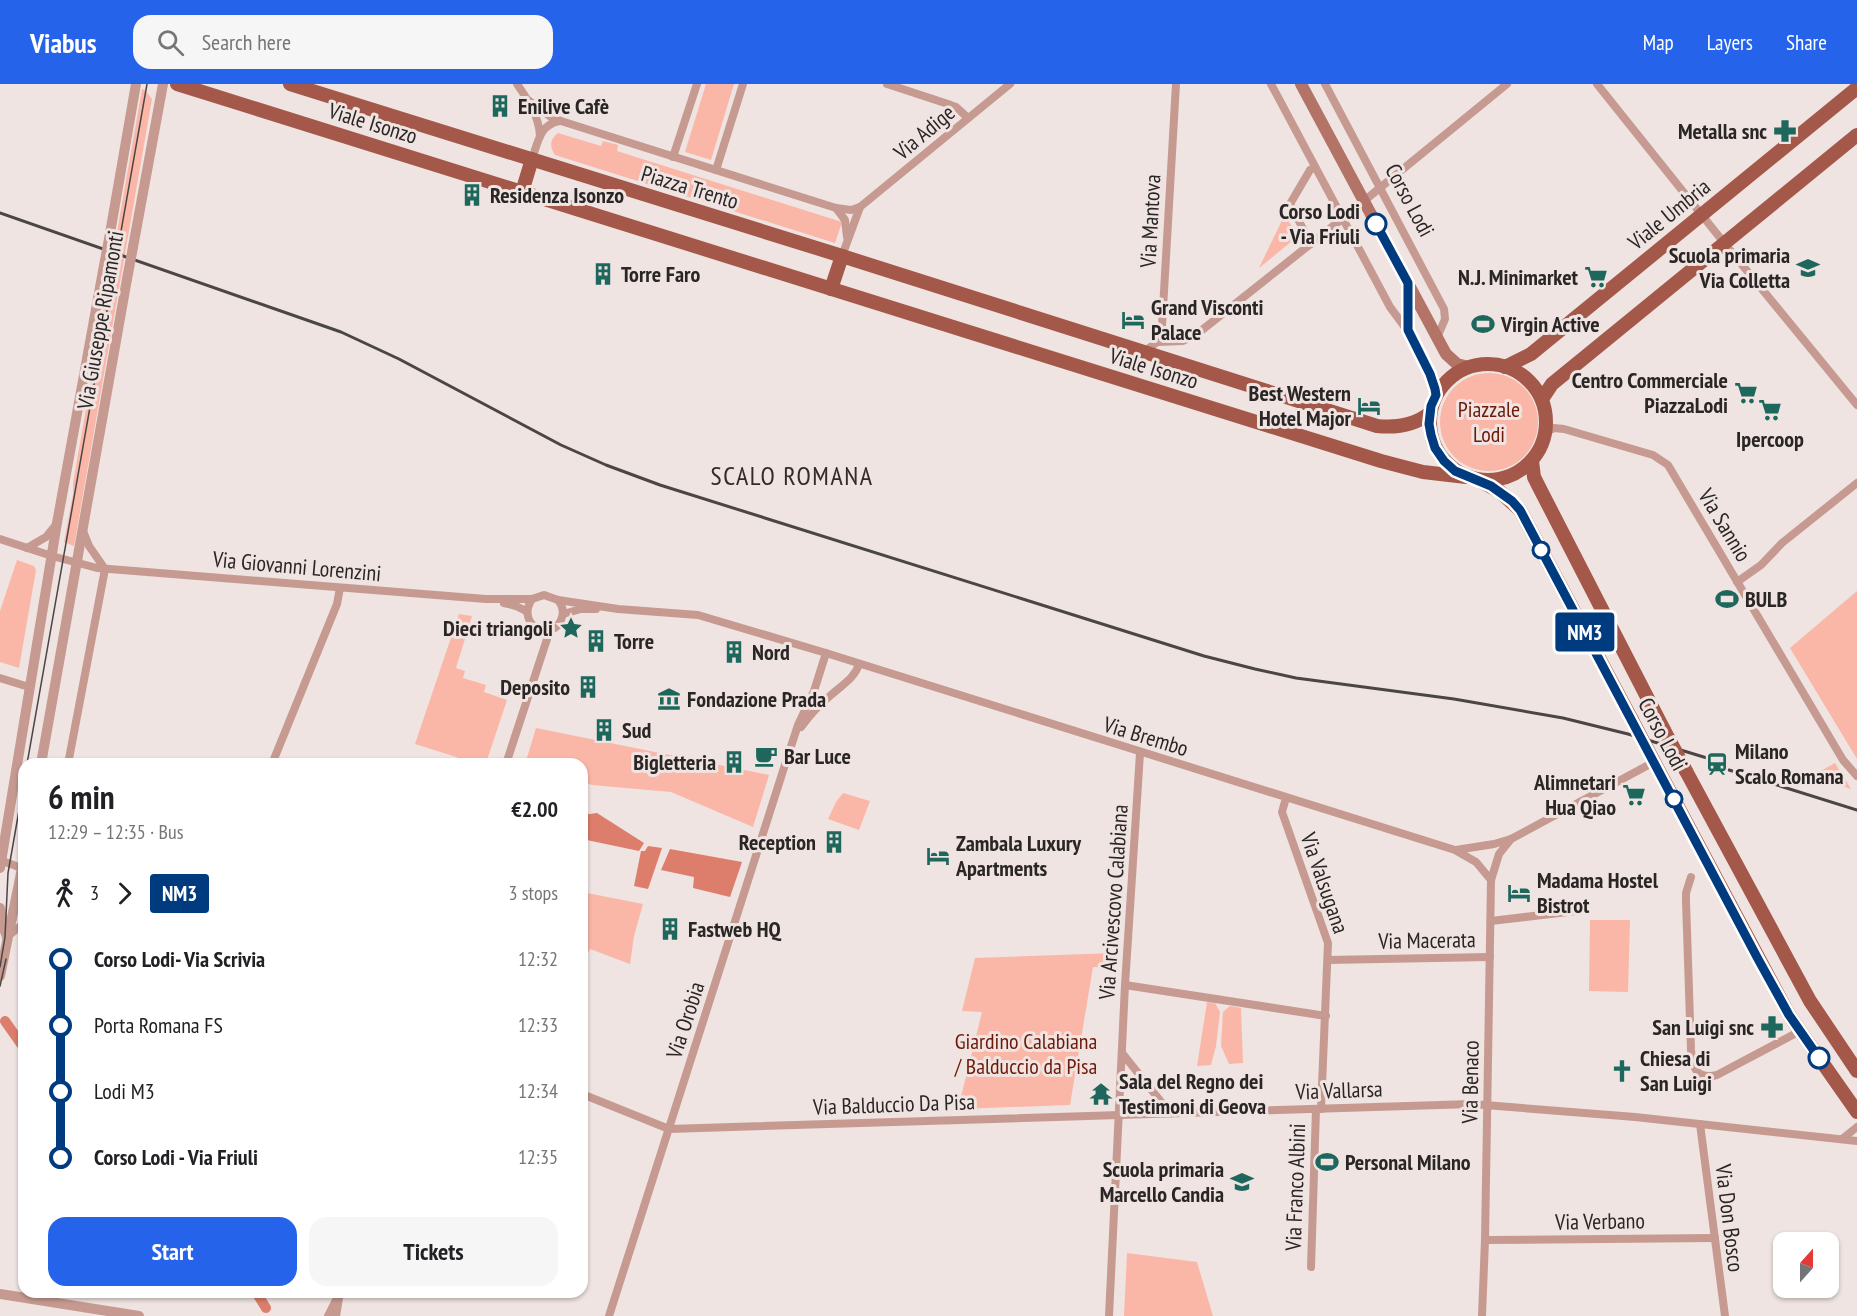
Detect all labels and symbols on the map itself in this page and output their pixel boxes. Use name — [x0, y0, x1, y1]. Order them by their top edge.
place label: Enilive Cafè — [518, 92, 609, 120]
building icon: Enilive Cafè — [487, 93, 513, 119]
street label: Viale Isonzo — [324, 96, 421, 150]
street label: Via Adige — [887, 98, 960, 166]
place label: Metalla snc — [1678, 117, 1767, 145]
pharmacy icon: Metalla snc — [1772, 118, 1798, 144]
street label: Piazza Trento — [638, 159, 742, 215]
street label: Corso Lodi — [1379, 159, 1441, 241]
street label: Viale Umbria — [1621, 172, 1716, 256]
street label: Via Mantova — [1134, 174, 1166, 269]
place label: Residenza Isonzo — [490, 181, 624, 209]
building icon: Residenza Isonzo — [459, 182, 485, 208]
place label: Corso Lodi - Via Friuli — [1279, 197, 1360, 250]
marker: Corso Lodi - Via Friuli — [1365, 213, 1387, 235]
street label: Via Giuseppe Ripamonti — [70, 228, 130, 413]
place label: Scuola primaria Via Colletta — [1669, 241, 1790, 294]
school or university icon: Scuola primaria Via Colletta — [1795, 255, 1821, 281]
place label: Torre Faro — [621, 260, 700, 288]
building icon: Torre Faro — [590, 261, 616, 287]
place label: N.J. Minimarket — [1458, 263, 1579, 291]
supermarket icon: N.J. Minimarket — [1583, 264, 1609, 290]
place label: Grand Visconti Palace — [1151, 293, 1263, 346]
hotel icon: Grand Visconti Palace — [1120, 307, 1146, 333]
place label: Virgin Active — [1500, 310, 1600, 338]
sports icon: Virgin Active — [1470, 311, 1496, 337]
street label: Viale Isonzo — [1105, 341, 1202, 395]
place label: Centro Commerciale PiazzaLodi — [1572, 366, 1728, 419]
place label: Best Western Hotel Major — [1249, 379, 1352, 432]
supermarket icon: Centro Commerciale PiazzaLodi — [1733, 380, 1759, 406]
hotel icon: Best Western Hotel Major — [1356, 393, 1382, 419]
park label: Piazzale Lodi — [1458, 395, 1520, 448]
supermarket icon: Ipercoop — [1757, 397, 1783, 423]
place label: Ipercoop — [1736, 425, 1804, 453]
district label: SCALO ROMANA — [711, 459, 873, 492]
street label: Via Sannio — [1692, 483, 1758, 567]
unlabelled marker — [1532, 541, 1550, 559]
street label: Via Giovanni Lorenzini — [211, 545, 382, 587]
place label: BULB — [1745, 585, 1787, 613]
sports icon: BULB — [1714, 586, 1740, 612]
line badge: NM3 — [1550, 612, 1620, 652]
place label: Dieci triangoli — [443, 614, 553, 642]
place icon: Dieci triangoli — [558, 615, 584, 641]
place label: Torre — [614, 627, 654, 655]
building icon: Torre — [583, 628, 609, 654]
place label: Nord — [752, 638, 790, 666]
building icon: Nord — [721, 639, 747, 665]
place label: Deposito — [500, 673, 570, 701]
building icon: Deposito — [575, 674, 601, 700]
place label: Fondazione Prada — [687, 685, 826, 713]
museum icon: Fondazione Prada — [656, 686, 682, 712]
street label: Corso Lodi — [1632, 693, 1694, 775]
street label: Via Brembo — [1099, 710, 1192, 762]
place label: Sud — [622, 716, 651, 744]
building icon: Sud — [591, 717, 617, 743]
place label: Milano Scalo Romana — [1735, 737, 1844, 790]
place label: Bar Luce — [784, 742, 851, 770]
cafe icon: Bar Luce — [753, 743, 779, 769]
place label: Bigletteria — [633, 748, 716, 776]
building icon: Bigletteria — [721, 749, 747, 775]
station icon: Milano Scalo Romana — [1704, 751, 1730, 777]
place label: Alimnetari Hua Qiao — [1533, 768, 1616, 821]
supermarket icon: Alimnetari Hua Qiao — [1621, 782, 1647, 808]
unlabelled marker — [1665, 790, 1683, 808]
street label: Via Arcivescovo Calabiana — [1092, 804, 1134, 1001]
place label: Reception — [739, 828, 816, 856]
street label: Via Valsugana — [1294, 828, 1355, 937]
building icon: Reception — [821, 829, 847, 855]
place label: Zambala Luxury Apartments — [955, 829, 1082, 882]
hotel icon: Zambala Luxury Apartments — [925, 843, 951, 869]
place label: Madama Hostel Bistrot — [1537, 866, 1659, 919]
hotel icon: Madama Hostel Bistrot — [1506, 880, 1532, 906]
place label: Fastweb HQ — [688, 915, 781, 943]
building icon: Fastweb HQ — [657, 916, 683, 942]
street label: Via Macerata — [1377, 925, 1476, 955]
street label: Via Orobia — [659, 978, 711, 1063]
place label: San Luigi snc — [1652, 1013, 1754, 1041]
pharmacy icon: San Luigi snc — [1759, 1014, 1785, 1040]
park label: Giardino Calabiana / Balduccio da Pisa — [954, 1027, 1097, 1080]
street label: Via Benaco — [1455, 1040, 1485, 1125]
place label: Chiesa di San Luigi — [1640, 1044, 1712, 1097]
unlabelled marker — [1808, 1047, 1830, 1069]
church icon: Chiesa di San Luigi — [1609, 1058, 1635, 1084]
place label: Sala del Regno dei Testimoni di Geova — [1119, 1067, 1266, 1120]
street label: Via Vallarsa — [1294, 1074, 1383, 1106]
temple icon: Sala del Regno dei Testimoni di Geova — [1088, 1081, 1114, 1107]
street label: Via Balduccio Da Pisa — [812, 1087, 975, 1121]
street label: Via Franco Albini — [1279, 1123, 1311, 1252]
place label: Personal Milano — [1345, 1148, 1471, 1176]
sports icon: Personal Milano — [1314, 1149, 1340, 1175]
place label: Scuola primaria Marcello Candia — [1100, 1155, 1224, 1208]
street label: Via Don Bosco — [1709, 1162, 1750, 1273]
school or university icon: Scuola primaria Marcello Candia — [1229, 1169, 1255, 1195]
street label: Via Verbano — [1554, 1206, 1645, 1236]
north arrow — [1773, 1232, 1839, 1298]

